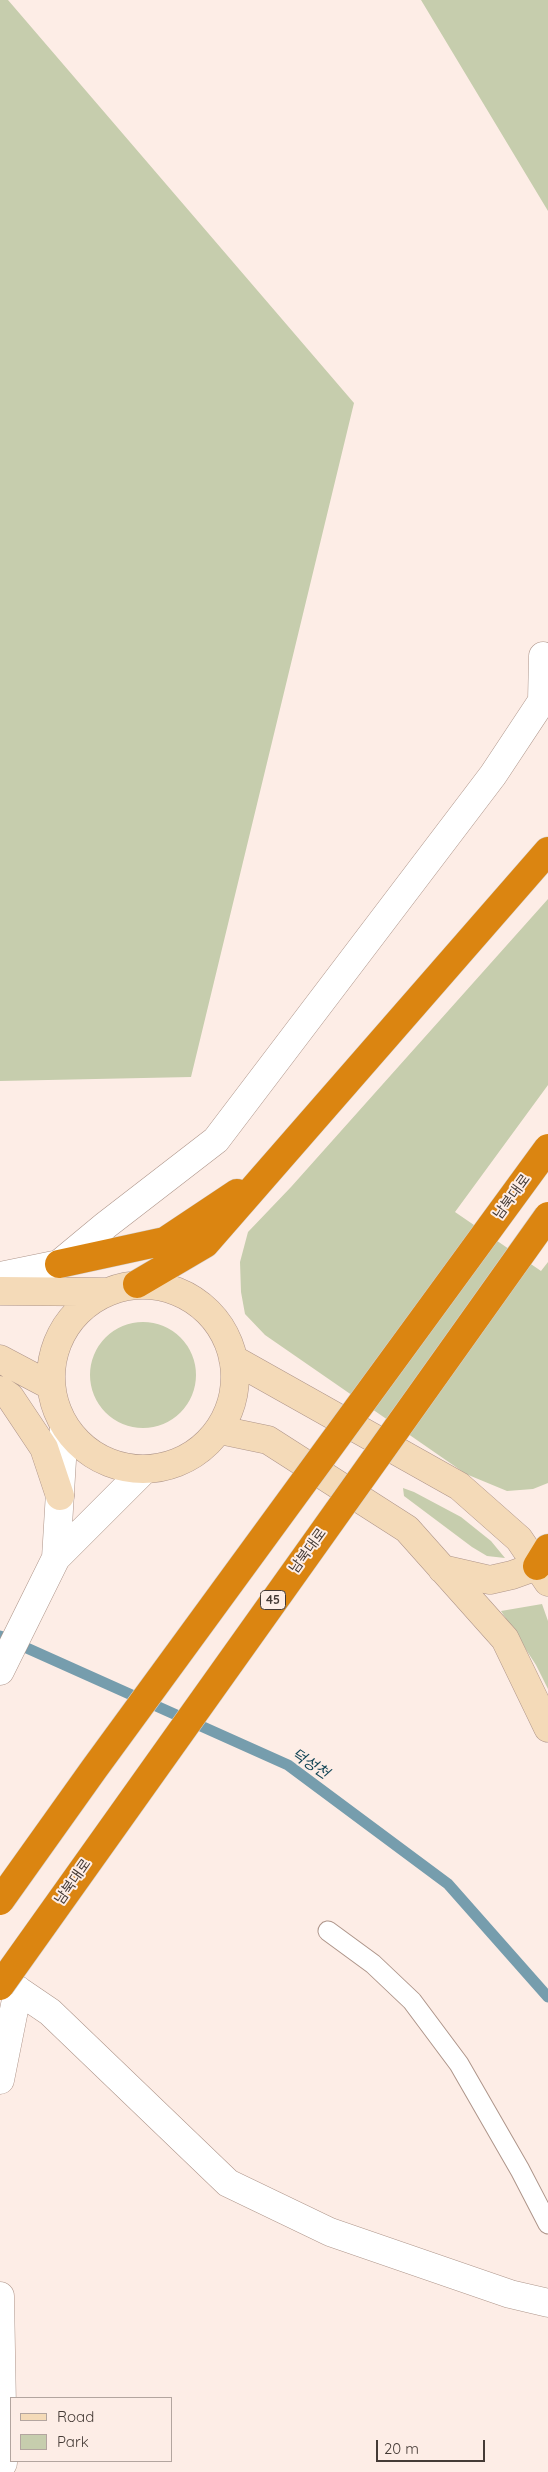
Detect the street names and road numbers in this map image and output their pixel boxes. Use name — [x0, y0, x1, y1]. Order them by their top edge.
street label: 남북대로 — [490, 1171, 534, 1223]
street label: 남북대로 — [286, 1525, 330, 1577]
road number: 45 — [260, 1590, 286, 1610]
street label: 남북대로 — [51, 1856, 95, 1908]

